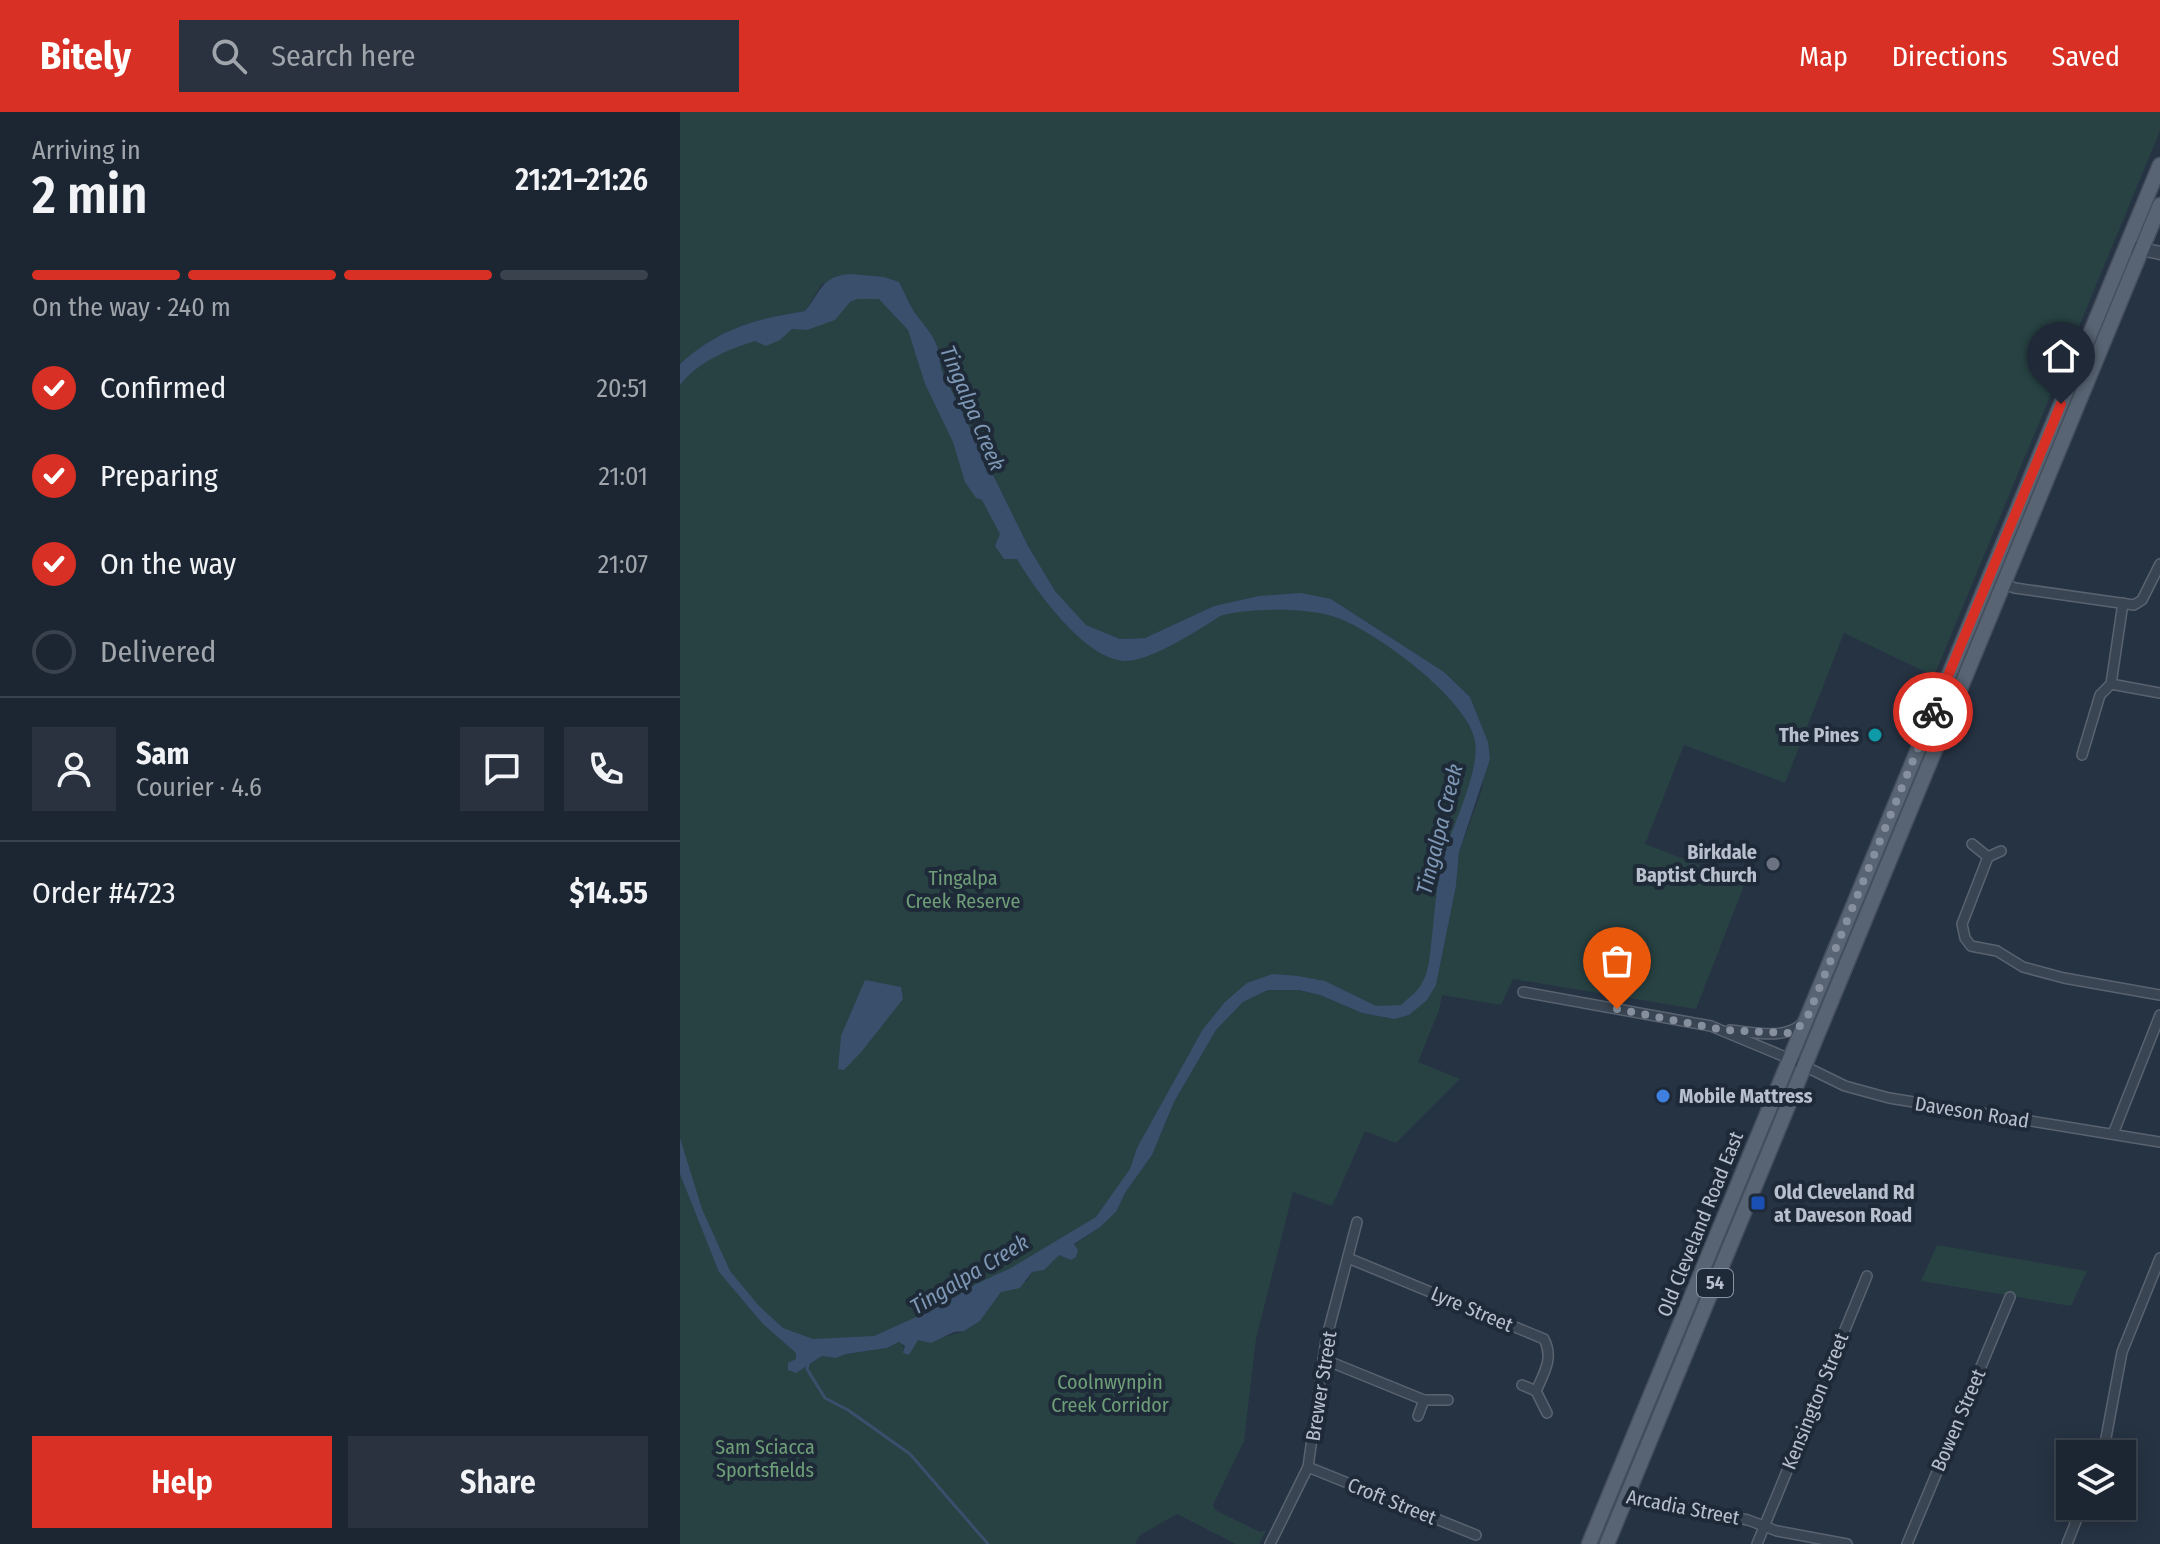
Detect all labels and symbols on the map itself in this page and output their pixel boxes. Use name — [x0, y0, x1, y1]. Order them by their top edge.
pin — [2027, 322, 2095, 404]
water label: Tingalpa Creek — [934, 342, 1011, 475]
courier — [1893, 672, 1973, 752]
place label: The Pines — [1779, 723, 1859, 747]
marker: The Pines — [1866, 726, 1884, 744]
water label: Tingalpa Creek — [1410, 761, 1469, 897]
place label: Birkdale Baptist Church — [1636, 840, 1757, 887]
marker: Birkdale Baptist Church — [1764, 855, 1782, 873]
park label: Tingalpa Creek Reserve — [906, 866, 1020, 913]
pin — [1583, 927, 1651, 1009]
place label: Mobile Mattress — [1679, 1084, 1813, 1108]
marker: Mobile Mattress — [1654, 1087, 1672, 1105]
street label: Daveson Road — [1913, 1091, 2031, 1133]
street label: Old Cleveland Road East — [1652, 1127, 1748, 1320]
place label: Old Cleveland Rd at Daveson Road — [1774, 1180, 1915, 1227]
marker: Old Cleveland Rd at Daveson Road — [1749, 1194, 1767, 1212]
water label: Tingalpa Creek — [905, 1228, 1033, 1320]
road number: 54 — [1697, 1269, 1733, 1297]
street label: Lyre Street — [1427, 1281, 1517, 1337]
street label: Brewer Street — [1300, 1329, 1342, 1443]
street label: Kensington Street — [1777, 1329, 1854, 1473]
street label: Bowen Street — [1926, 1365, 1990, 1475]
park label: Coolnwynpin Creek Corridor — [1051, 1370, 1169, 1417]
park label: Sam Sciacca Sportsfields — [715, 1435, 815, 1482]
street label: Croft Street — [1344, 1472, 1440, 1530]
street label: Arcadia Street — [1624, 1484, 1742, 1530]

